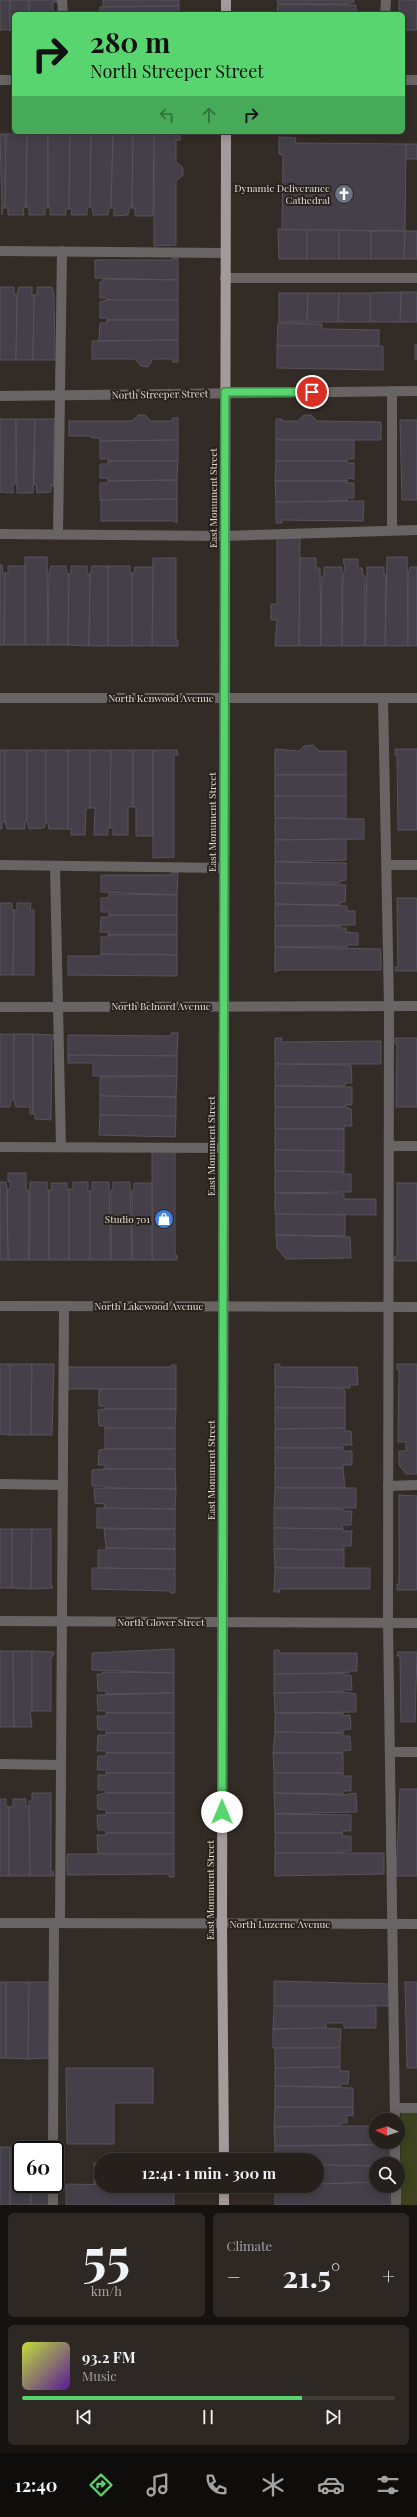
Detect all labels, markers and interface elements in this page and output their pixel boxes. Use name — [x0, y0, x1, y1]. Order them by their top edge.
text: 280 m — [90, 23, 170, 60]
icon: right — [24, 28, 76, 80]
text: North Streeper Street — [90, 59, 264, 83]
icon: left — [156, 104, 178, 126]
icon: ahead — [198, 104, 220, 126]
icon: right — [240, 104, 262, 126]
place label: Dynamic Deliverance Cathedral — [234, 181, 330, 207]
church icon: Dynamic Deliverance Cathedral — [333, 183, 355, 205]
pin — [295, 375, 329, 409]
icon: arrive — [301, 381, 323, 403]
street label: North Streeper Street — [112, 386, 209, 402]
street label: East Monument Street — [206, 448, 220, 548]
street label: North Kenwood Avenue — [108, 691, 214, 705]
street label: East Monument Street — [205, 772, 219, 872]
street label: North Belnord Avenue — [111, 999, 211, 1013]
street label: East Monument Street — [204, 1096, 218, 1196]
shop icon: Studio 701 — [153, 1208, 175, 1230]
place label: Studio 701 — [105, 1212, 150, 1226]
street label: North Lakewood Avenue — [94, 1299, 204, 1313]
street label: East Monument Street — [204, 1420, 218, 1520]
street label: North Glover Street — [117, 1615, 205, 1629]
position arrow — [201, 1791, 243, 1833]
street label: East Monument Street — [203, 1840, 217, 1940]
street label: North Luzerne Avenue — [230, 1917, 330, 1931]
north arrow — [369, 2113, 405, 2149]
map controls — [369, 2113, 405, 2193]
speed limit sign: 60 — [12, 2141, 64, 2193]
button: search — [369, 2157, 405, 2193]
text: 12:41 · 1 min · 300 m — [142, 2163, 276, 2183]
text: 55 — [82, 2221, 130, 2290]
text: Climate — [227, 2237, 272, 2254]
text: 21.5° — [282, 2256, 340, 2296]
text: − — [227, 2261, 241, 2291]
text: + — [382, 2261, 395, 2291]
text: km/h — [91, 2282, 122, 2299]
text: 93.2 FM — [82, 2347, 136, 2367]
text: Music — [82, 2367, 117, 2384]
icon: previous — [73, 2406, 95, 2428]
icon: pause — [197, 2406, 219, 2428]
icon: next — [322, 2406, 344, 2428]
icon: directions — [87, 2471, 115, 2499]
icon: music — [144, 2471, 172, 2499]
icon: phone — [202, 2471, 230, 2499]
icon: climate — [259, 2471, 287, 2499]
icon: car — [317, 2471, 345, 2499]
icon: filters — [374, 2471, 402, 2499]
text: 12:40 — [15, 2473, 57, 2497]

